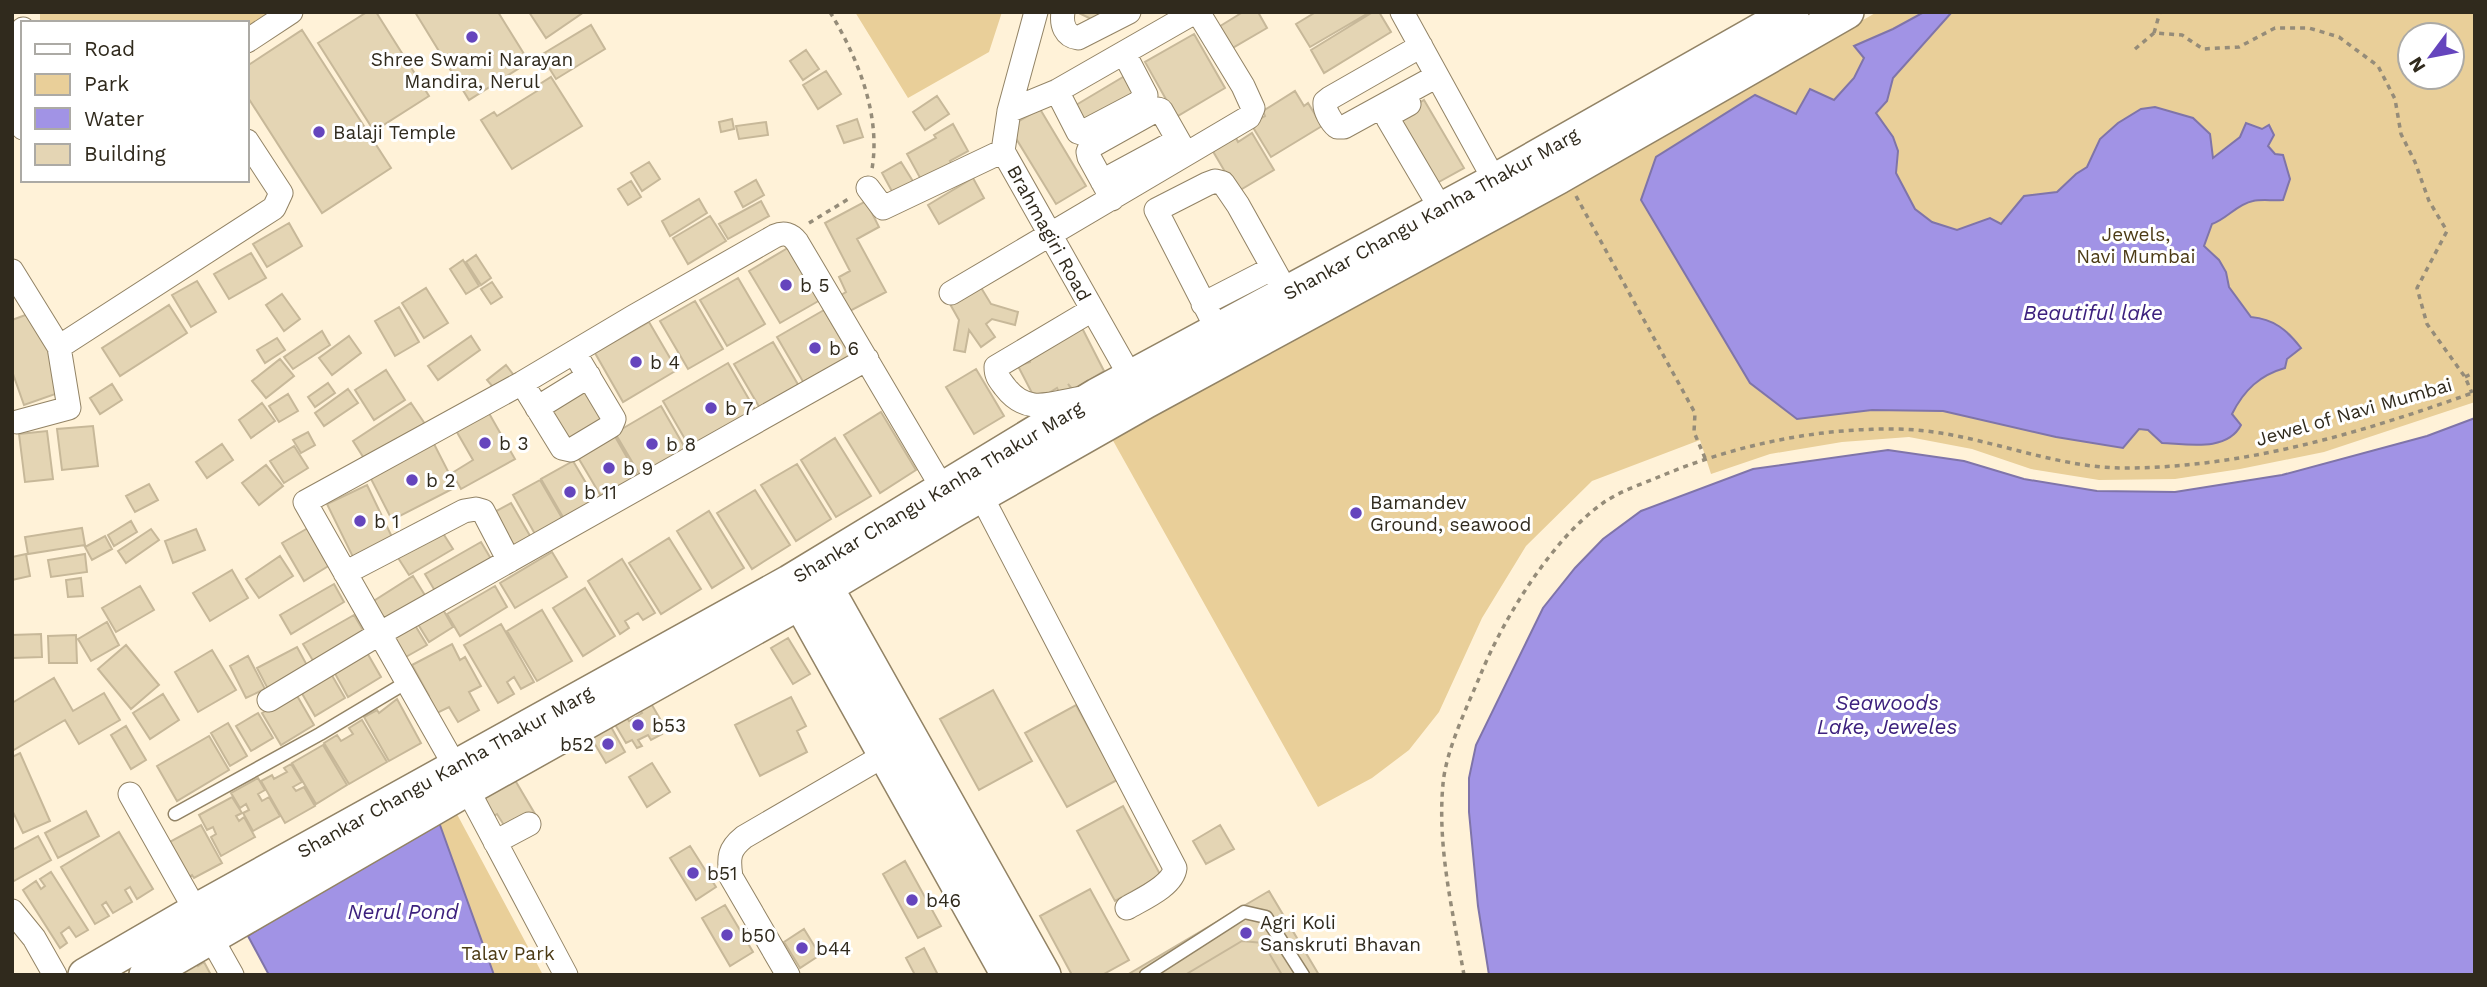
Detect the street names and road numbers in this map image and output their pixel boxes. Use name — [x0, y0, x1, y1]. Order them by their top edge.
street label: Shankar Changu Kanha Thakur Marg — [1279, 123, 1583, 305]
street label: Brahmagiri Road — [1002, 161, 1096, 305]
street label: Jewel of Navi Mumbai — [2253, 373, 2455, 451]
street label: Shankar Changu Kanha Thakur Marg — [789, 396, 1088, 588]
street label: Shankar Changu Kanha Thakur Marg — [293, 681, 597, 863]

